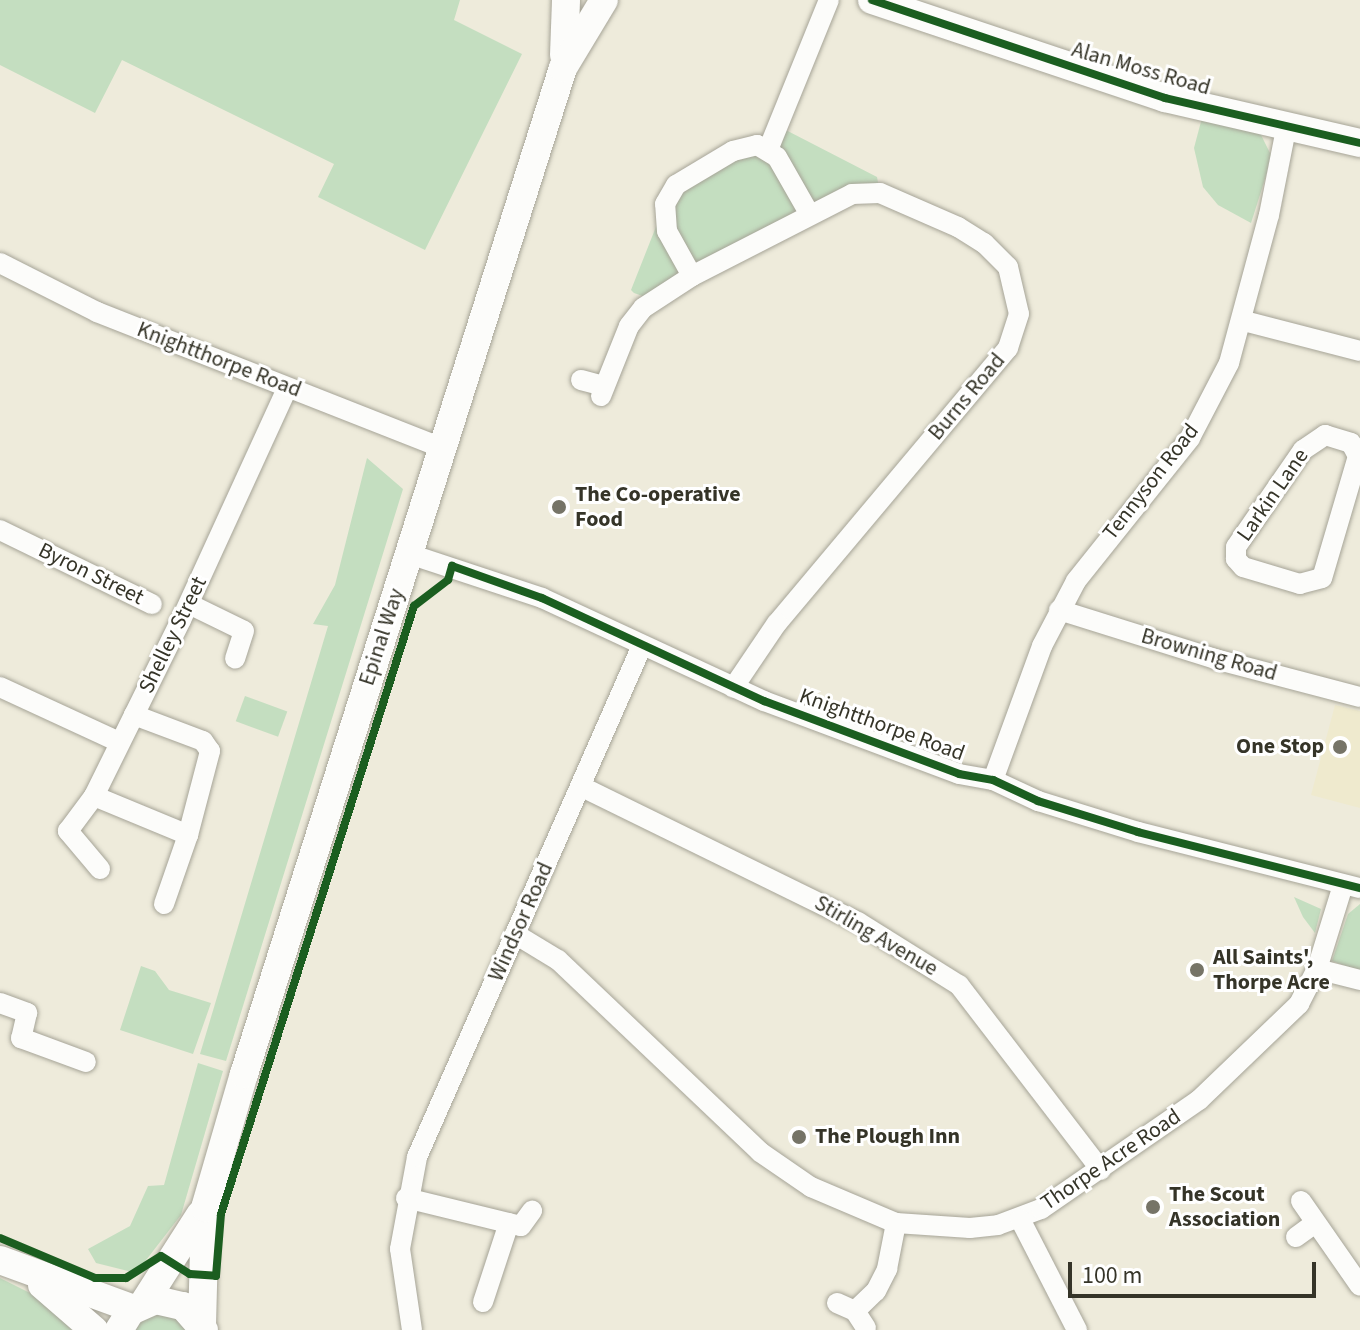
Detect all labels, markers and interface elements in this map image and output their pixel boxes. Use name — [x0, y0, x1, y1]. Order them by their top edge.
street label: Alan Moss Road — [1069, 37, 1213, 101]
street label: Knightthorpe Road — [133, 317, 305, 403]
street label: Burns Road — [923, 348, 1011, 446]
street label: Tennyson Road — [1097, 419, 1205, 545]
street label: Larkin Lane — [1232, 444, 1314, 546]
place label: The Co-operative Food — [575, 481, 741, 532]
marker: The Co-operative Food — [550, 498, 568, 516]
street label: Byron Street — [34, 537, 148, 611]
street label: Shelley Street — [133, 572, 213, 698]
street label: Epinal Way — [354, 585, 410, 689]
street label: Browning Road — [1138, 623, 1280, 687]
street label: Knightthorpe Road — [796, 683, 968, 767]
place label: One Stop — [1236, 734, 1324, 760]
marker: One Stop — [1331, 738, 1349, 756]
street label: Windsor Road — [483, 858, 559, 986]
street label: Stirling Avenue — [810, 890, 942, 982]
place label: All Saints', Thorpe Acre — [1213, 944, 1330, 996]
marker: All Saints', Thorpe Acre — [1188, 961, 1206, 979]
street label: Thorpe Acre Road — [1036, 1104, 1186, 1216]
place label: The Plough Inn — [815, 1124, 960, 1150]
marker: The Plough Inn — [790, 1128, 808, 1146]
place label: The Scout Association — [1169, 1181, 1280, 1232]
marker: The Scout Association — [1144, 1198, 1162, 1216]
scale bar — [1072, 1246, 1320, 1296]
text: 100 m — [1082, 1258, 1142, 1293]

